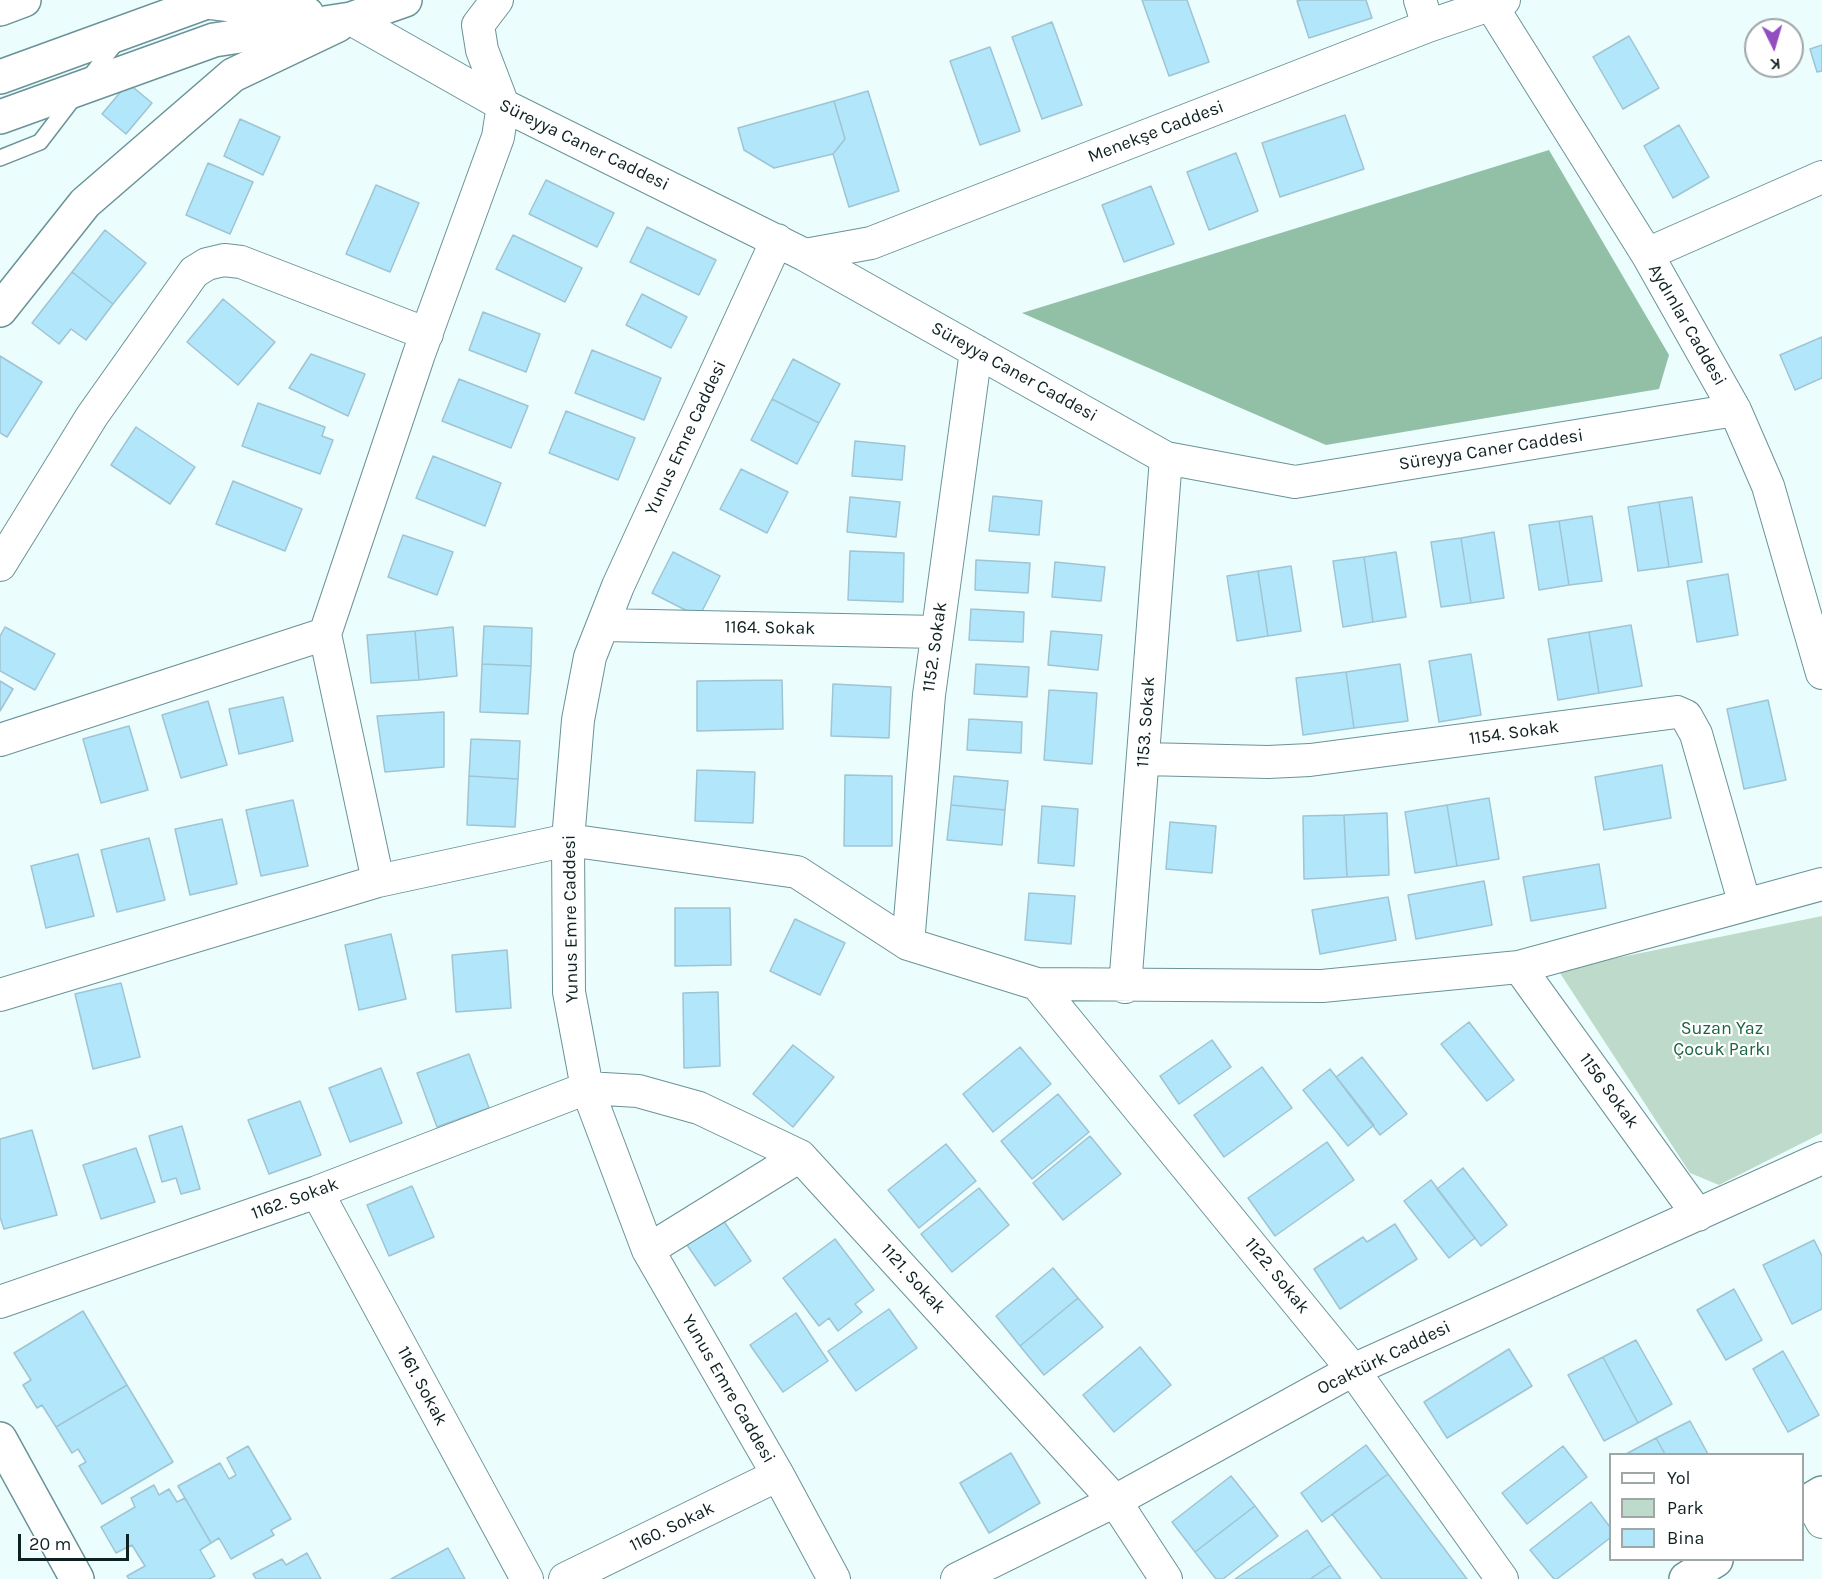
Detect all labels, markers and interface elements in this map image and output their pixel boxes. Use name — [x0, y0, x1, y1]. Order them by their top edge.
north arrow — [1744, 18, 1804, 78]
text: K — [1769, 55, 1781, 74]
street label: Süreyya Caner Caddesi — [495, 94, 673, 196]
street label: Menekşe Caddesi — [1085, 96, 1227, 168]
street label: Aydınlar Caddesi — [1643, 260, 1731, 390]
street label: Süreyya Caner Caddesi — [927, 317, 1101, 427]
street label: Yunus Emre Caddesi — [641, 357, 731, 519]
street label: Süreyya Caner Caddesi — [1397, 425, 1585, 475]
street label: 1152. Sokak — [918, 600, 952, 694]
street label: 1164. Sokak — [724, 616, 816, 640]
street label: 1153. Sokak — [1132, 676, 1160, 768]
street label: 1154. Sokak — [1468, 716, 1560, 750]
street label: Yunus Emre Caddesi — [559, 835, 583, 1003]
park label: Suzan Yaz Çocuk Parkı — [1673, 1018, 1771, 1060]
street label: 1156 Sokak — [1575, 1049, 1643, 1133]
street label: 1162. Sokak — [249, 1173, 341, 1225]
street label: 1122. Sokak — [1240, 1234, 1314, 1318]
street label: 1121. Sokak — [876, 1240, 950, 1318]
street label: Yunus Emre Caddesi — [677, 1311, 779, 1467]
street label: Ocaktürk Caddesi — [1314, 1316, 1454, 1400]
street label: 1161. Sokak — [392, 1343, 452, 1429]
legend — [1609, 1453, 1804, 1561]
text: Yol — [1667, 1467, 1691, 1489]
street label: 1160. Sokak — [626, 1497, 718, 1557]
text: Park — [1667, 1497, 1704, 1519]
scale bar — [21, 1522, 132, 1560]
text: Bina — [1667, 1527, 1704, 1549]
text: 20 m — [29, 1533, 71, 1555]

